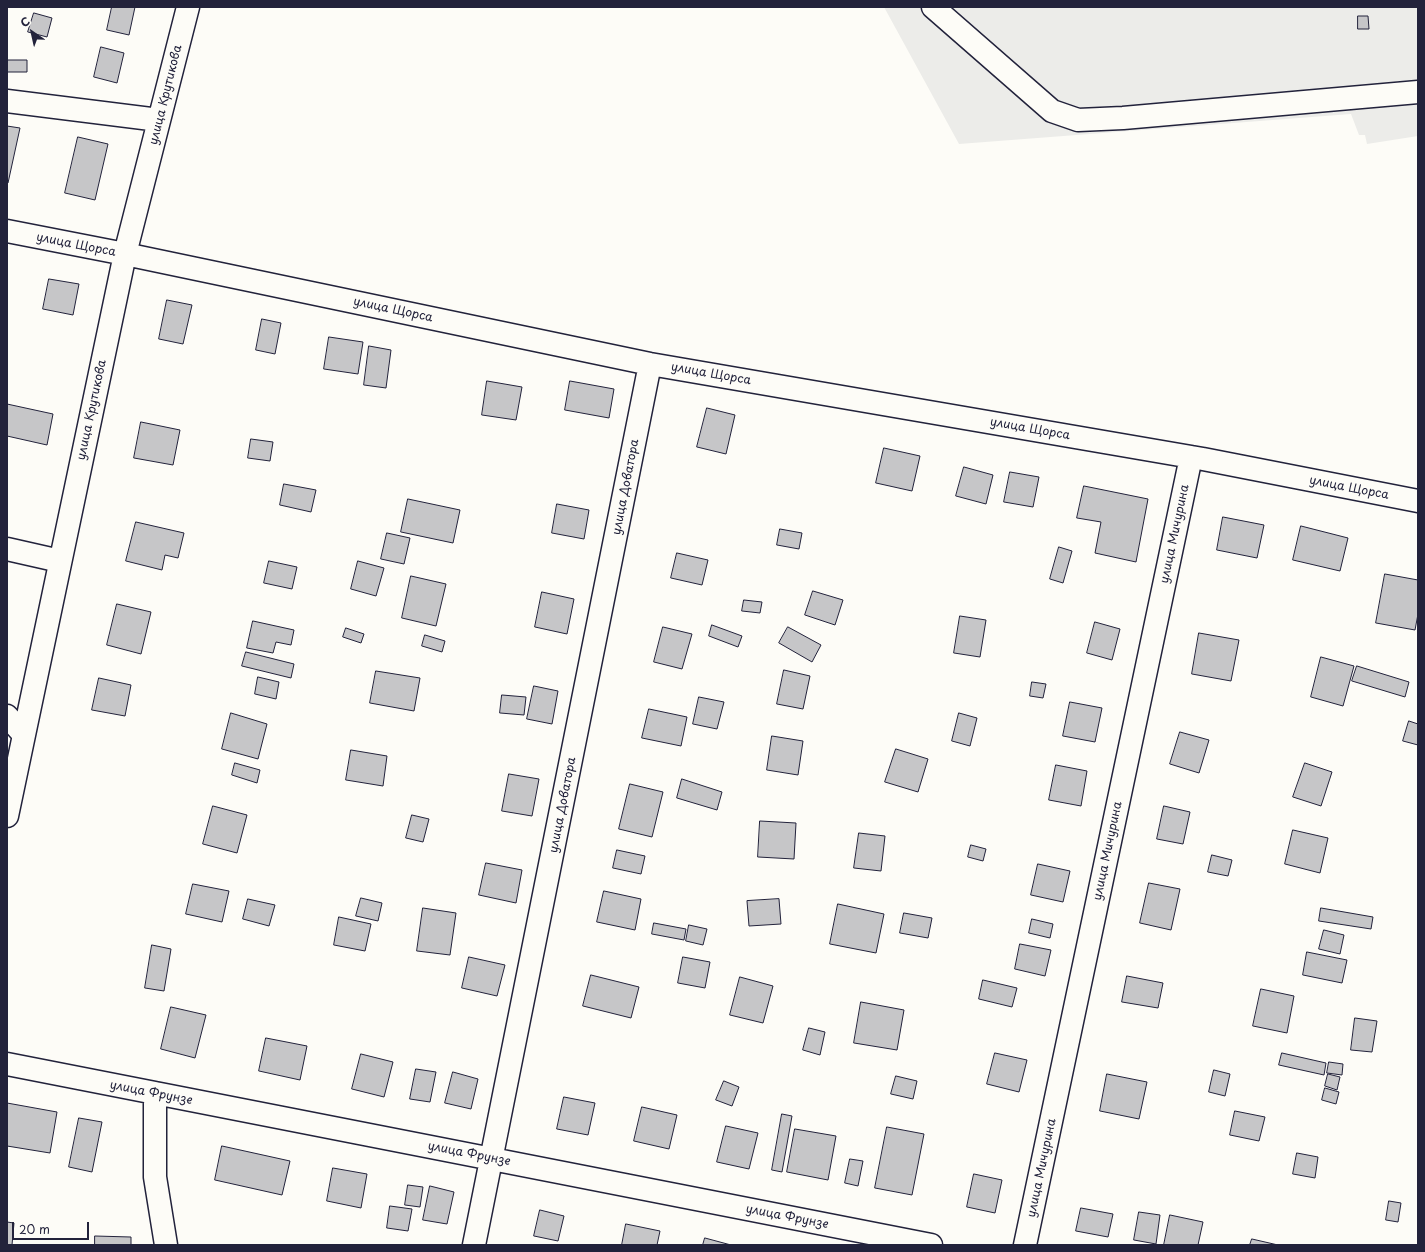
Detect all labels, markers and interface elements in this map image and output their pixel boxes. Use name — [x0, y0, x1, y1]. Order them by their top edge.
north arrow — [12, 12, 52, 52]
text: С — [17, 12, 33, 31]
street label: улица Крутикова — [147, 44, 185, 146]
street label: улица Щорса — [35, 230, 117, 260]
street label: улица Щорса — [352, 295, 434, 325]
street label: улица Крутикова — [74, 358, 110, 462]
street label: улица Щорса — [670, 360, 752, 388]
street label: улица Щорса — [989, 415, 1071, 443]
street label: улица Доватора — [610, 438, 642, 536]
street label: улица Щорса — [1308, 473, 1390, 503]
street label: улица Мичурина — [1157, 483, 1193, 585]
street label: улица Доватора — [547, 756, 579, 854]
street label: улица Мичурина — [1090, 800, 1126, 902]
street label: улица Фрунзе — [108, 1078, 194, 1108]
street label: улица Мичурина — [1024, 1117, 1060, 1219]
street label: улица Фрунзе — [426, 1139, 512, 1169]
street label: улица Фрунзе — [744, 1202, 830, 1232]
scale bar — [14, 1214, 91, 1240]
text: 20 m — [19, 1220, 50, 1238]

